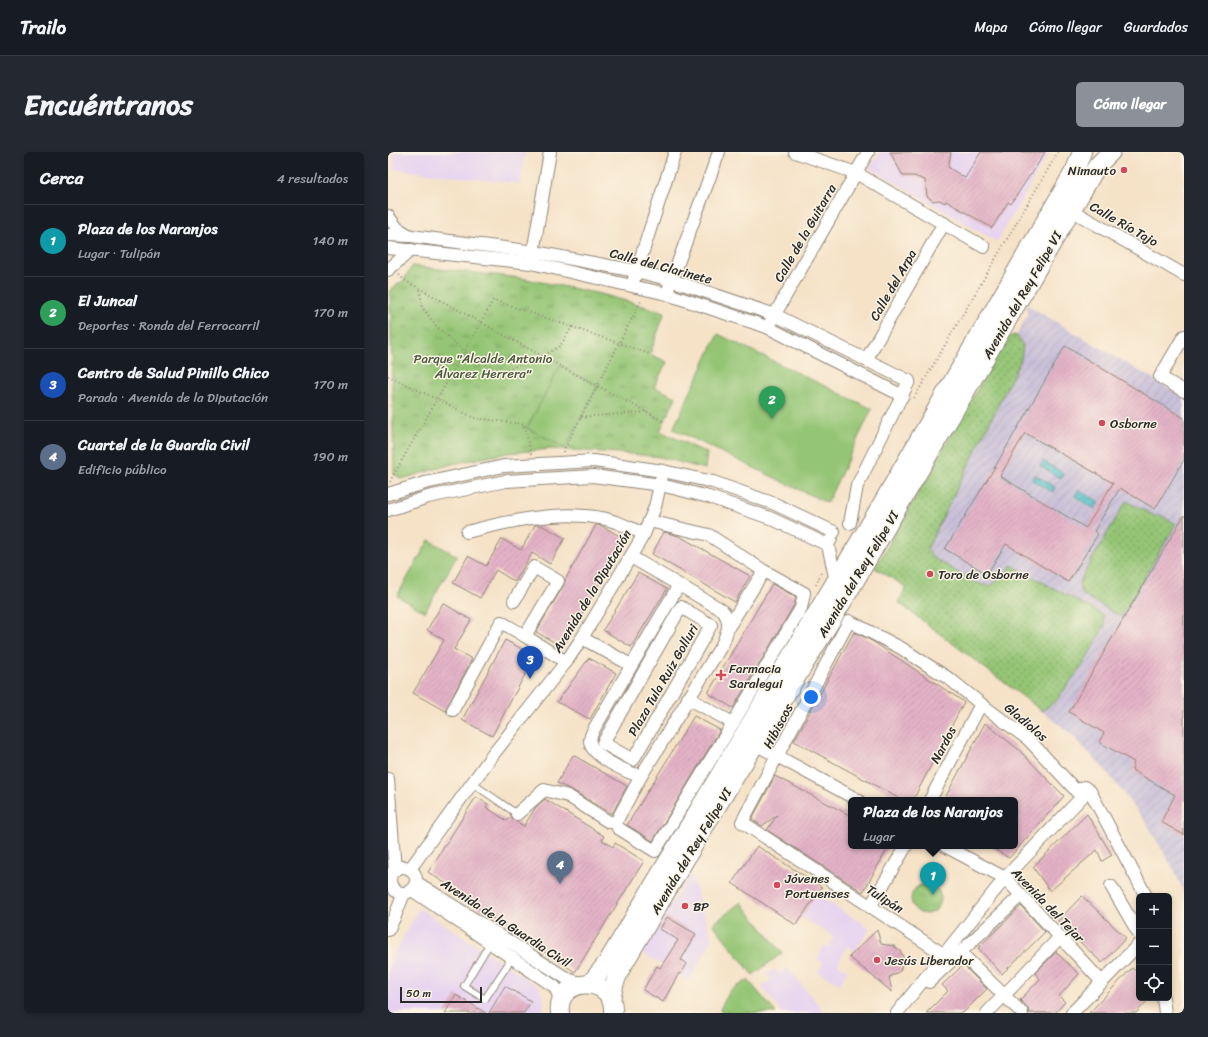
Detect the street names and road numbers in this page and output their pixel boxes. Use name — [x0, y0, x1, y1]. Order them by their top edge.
street label: Calle de la Guitarra — [767, 179, 843, 287]
street label: Calle Río Tajo — [1085, 195, 1163, 253]
street label: Avenida del Rey Felipe VI — [975, 226, 1068, 364]
street label: Calle del Clarinete — [607, 241, 715, 291]
street label: Calle del Arpa — [863, 244, 923, 325]
street label: Avenida del Rey Felipe VI — [810, 506, 905, 643]
street label: Avenida de la Diputación — [546, 525, 638, 658]
street label: Plaza Tula Ruiz Golluri — [621, 619, 705, 740]
street label: Gladiolos — [999, 697, 1054, 748]
street label: Hibiscos — [756, 698, 800, 753]
street label: Nardos — [924, 722, 963, 768]
street label: Avenida del Rey Felipe VI — [643, 783, 738, 920]
street label: Avenida del Tejar — [1005, 861, 1091, 949]
street label: Avenida de la Guardia Civil — [435, 872, 576, 974]
street label: Tulipán — [862, 878, 908, 920]

